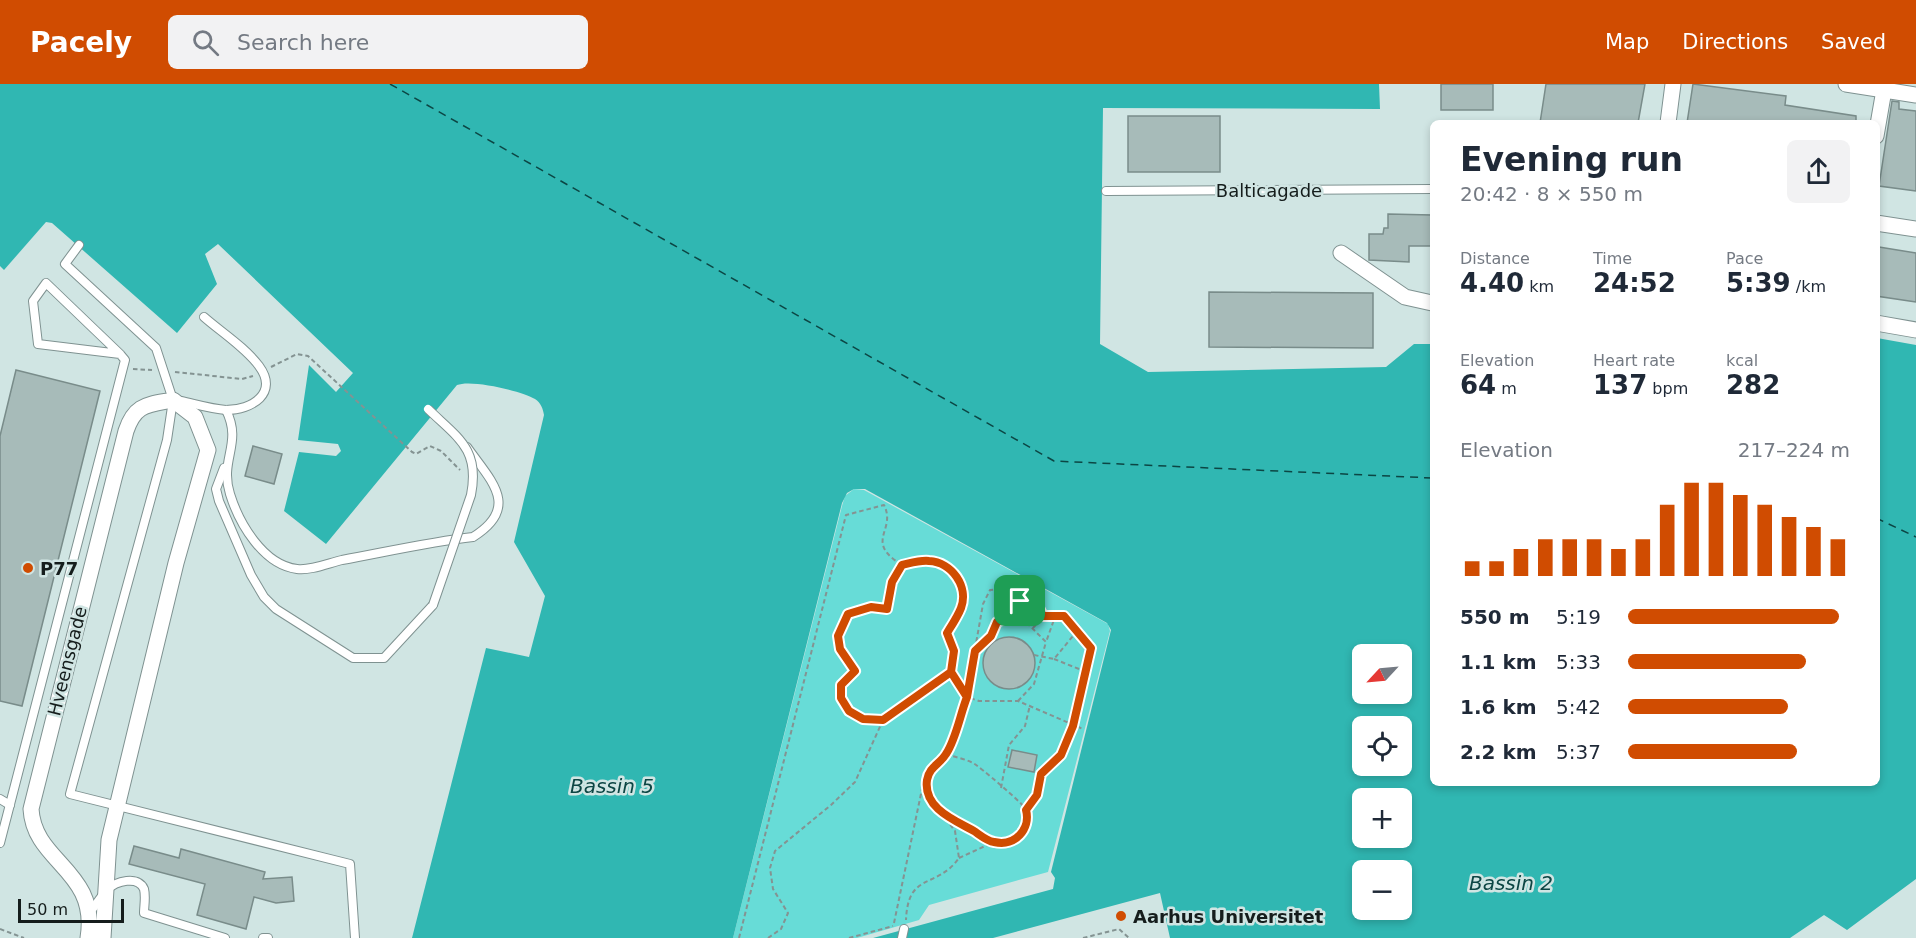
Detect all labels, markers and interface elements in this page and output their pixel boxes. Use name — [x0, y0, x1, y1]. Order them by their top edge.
search box — [168, 15, 588, 69]
text: Pacely — [30, 26, 132, 59]
icon: search — [189, 26, 222, 59]
text: Search here — [237, 30, 369, 55]
text: Map — [1605, 30, 1649, 54]
text: Directions — [1682, 30, 1788, 54]
text: Saved — [1821, 30, 1886, 54]
text: Evening run — [1460, 140, 1683, 179]
button: share — [1787, 140, 1850, 203]
street label: Balticagade — [1216, 180, 1322, 201]
text: 20:42 · 8 × 550 m — [1460, 182, 1643, 206]
text: Distance — [1460, 249, 1530, 268]
text: Time — [1593, 249, 1632, 268]
text: Pace — [1726, 249, 1763, 268]
text: 4.40 — [1460, 268, 1524, 298]
text: 24:52 — [1593, 268, 1676, 298]
text: 5:39 — [1726, 268, 1791, 298]
text: km — [1524, 277, 1554, 296]
text: /km — [1791, 277, 1826, 296]
text: Elevation — [1460, 351, 1534, 370]
text: Heart rate — [1593, 351, 1675, 370]
text: kcal — [1726, 351, 1758, 370]
text: 64 — [1460, 370, 1496, 400]
text: 137 — [1593, 370, 1647, 400]
text: 282 — [1726, 370, 1780, 400]
text: m — [1496, 379, 1517, 398]
text: bpm — [1647, 379, 1688, 398]
text: Elevation — [1460, 438, 1553, 462]
text: 217–224 m — [1738, 438, 1850, 462]
place label: P77 — [40, 558, 78, 579]
marker: P77 — [21, 561, 35, 575]
pin — [994, 575, 1045, 626]
icon: arrive — [1003, 584, 1036, 617]
street label: Hveensgade — [43, 604, 91, 718]
text: 550 m — [1460, 605, 1530, 629]
text: 5:19 — [1556, 605, 1601, 629]
north arrow — [1352, 644, 1412, 704]
map controls — [1352, 644, 1412, 920]
text: 1.1 km — [1460, 650, 1537, 674]
text: 5:33 — [1556, 650, 1601, 674]
text: 1.6 km — [1460, 695, 1537, 719]
text: 5:42 — [1556, 695, 1601, 719]
button: locate — [1352, 716, 1412, 776]
text: 2.2 km — [1460, 740, 1537, 764]
text: 5:37 — [1556, 740, 1601, 764]
water label: Bassin 5 — [570, 774, 654, 798]
button: + — [1352, 788, 1412, 848]
button: − — [1352, 860, 1412, 920]
water label: Bassin 2 — [1469, 871, 1553, 895]
scale bar — [18, 896, 124, 924]
text: 50 m — [27, 900, 68, 919]
place label: Aarhus Universitet — [1133, 906, 1324, 927]
marker: Aarhus Universitet — [1114, 909, 1128, 923]

